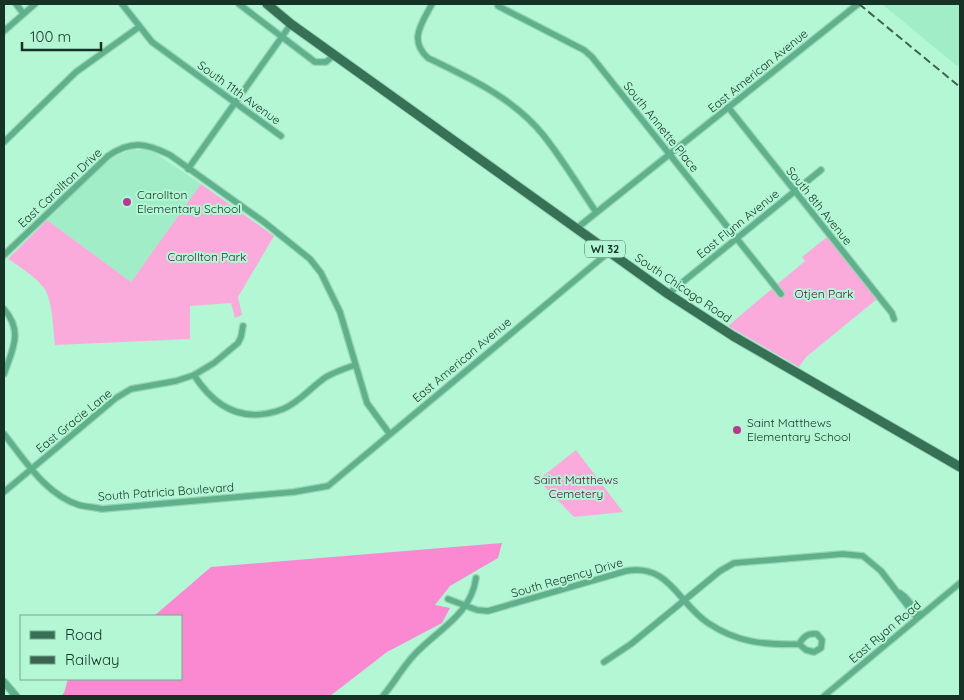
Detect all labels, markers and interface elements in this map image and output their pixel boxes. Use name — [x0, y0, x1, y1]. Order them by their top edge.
scale bar — [22, 20, 101, 52]
street label: East American Avenue — [705, 25, 811, 116]
text: 100 m — [30, 27, 71, 46]
street label: South 11th Avenue — [195, 57, 284, 128]
street label: South Annette Place — [620, 79, 703, 175]
street label: East Carollton Drive — [14, 145, 105, 230]
street label: South 8th Avenue — [783, 163, 856, 248]
street label: East Flynn Avenue — [694, 186, 782, 261]
place label: Carollton Elementary School — [137, 187, 241, 216]
marker: Carollton Elementary School — [121, 196, 133, 208]
road number: WI 32 — [585, 240, 625, 258]
park label: Carollton Park — [167, 249, 247, 264]
street label: South Chicago Road — [632, 250, 734, 325]
park label: Otjen Park — [795, 286, 853, 301]
street label: East American Avenue — [409, 314, 514, 405]
street label: East Gracie Lane — [33, 385, 115, 456]
place label: Saint Matthews Elementary School — [747, 415, 851, 444]
marker: Saint Matthews Elementary School — [731, 424, 743, 436]
park label: Saint Matthews Cemetery — [534, 472, 619, 501]
street label: South Patricia Boulevard — [97, 479, 235, 504]
street label: South Regency Drive — [509, 554, 625, 601]
street label: East Ryan Road — [846, 597, 924, 666]
legend — [20, 615, 182, 680]
text: Road — [65, 625, 102, 644]
text: Railway — [65, 650, 120, 669]

